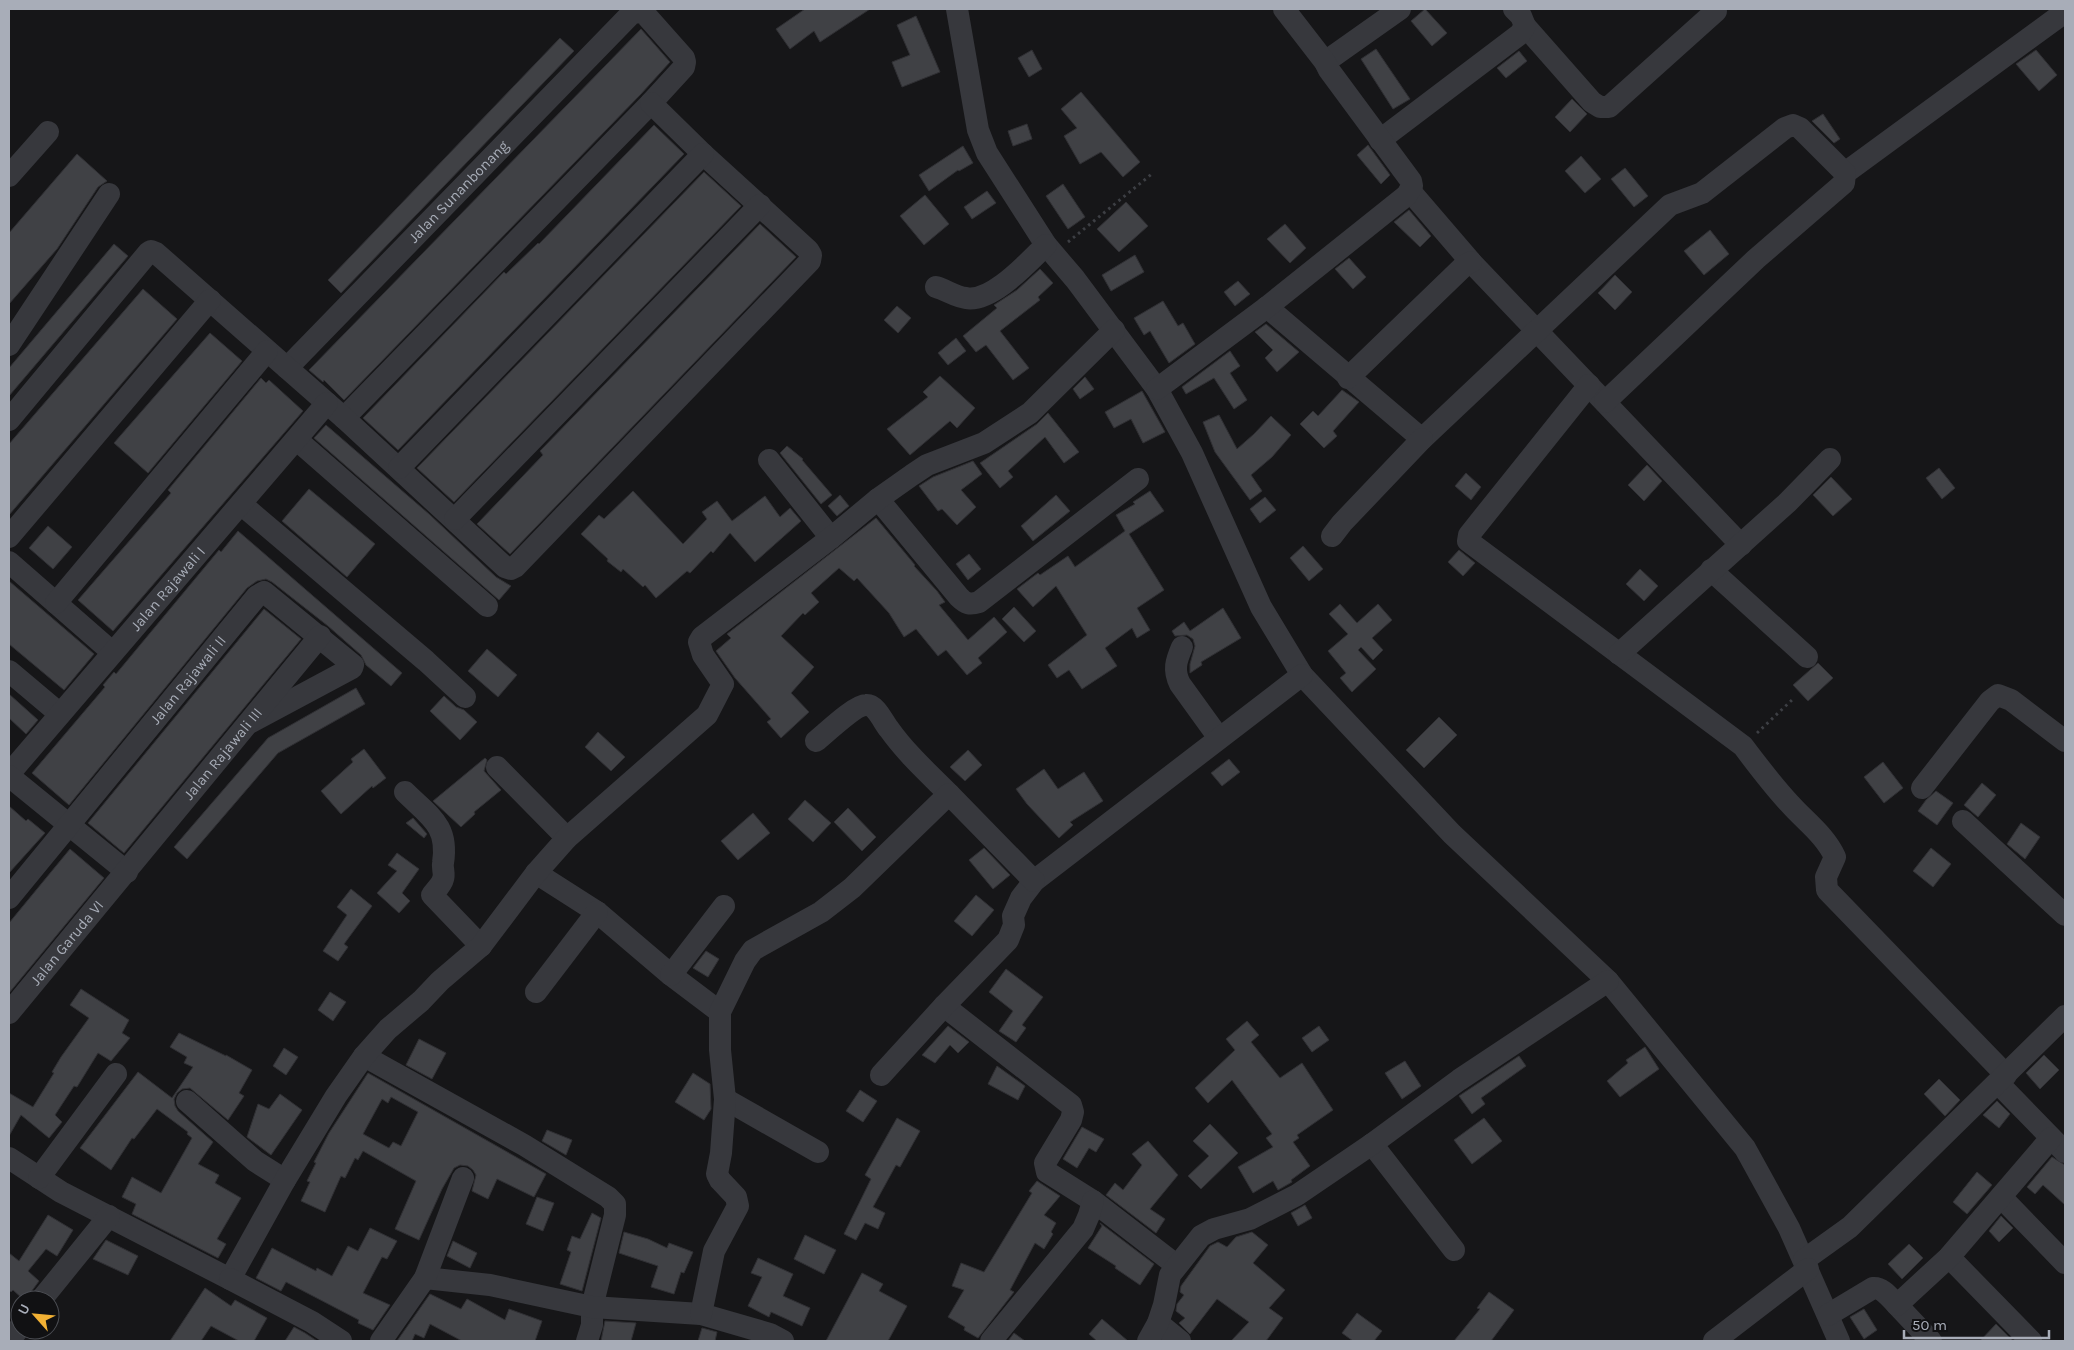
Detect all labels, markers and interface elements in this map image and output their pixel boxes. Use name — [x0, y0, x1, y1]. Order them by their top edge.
street label: Jalan Sunanbonang — [405, 136, 513, 247]
street label: Jalan Rajawali I — [127, 543, 209, 635]
street label: Jalan Rajawali II — [146, 632, 230, 728]
street label: Jalan Rajawali III — [180, 704, 266, 803]
street label: Jalan Garuda VI — [26, 896, 107, 989]
north arrow — [10, 1290, 60, 1340]
text: U — [14, 1301, 34, 1317]
scale bar — [1904, 1308, 2049, 1340]
text: 50 m — [1912, 1316, 1947, 1334]

